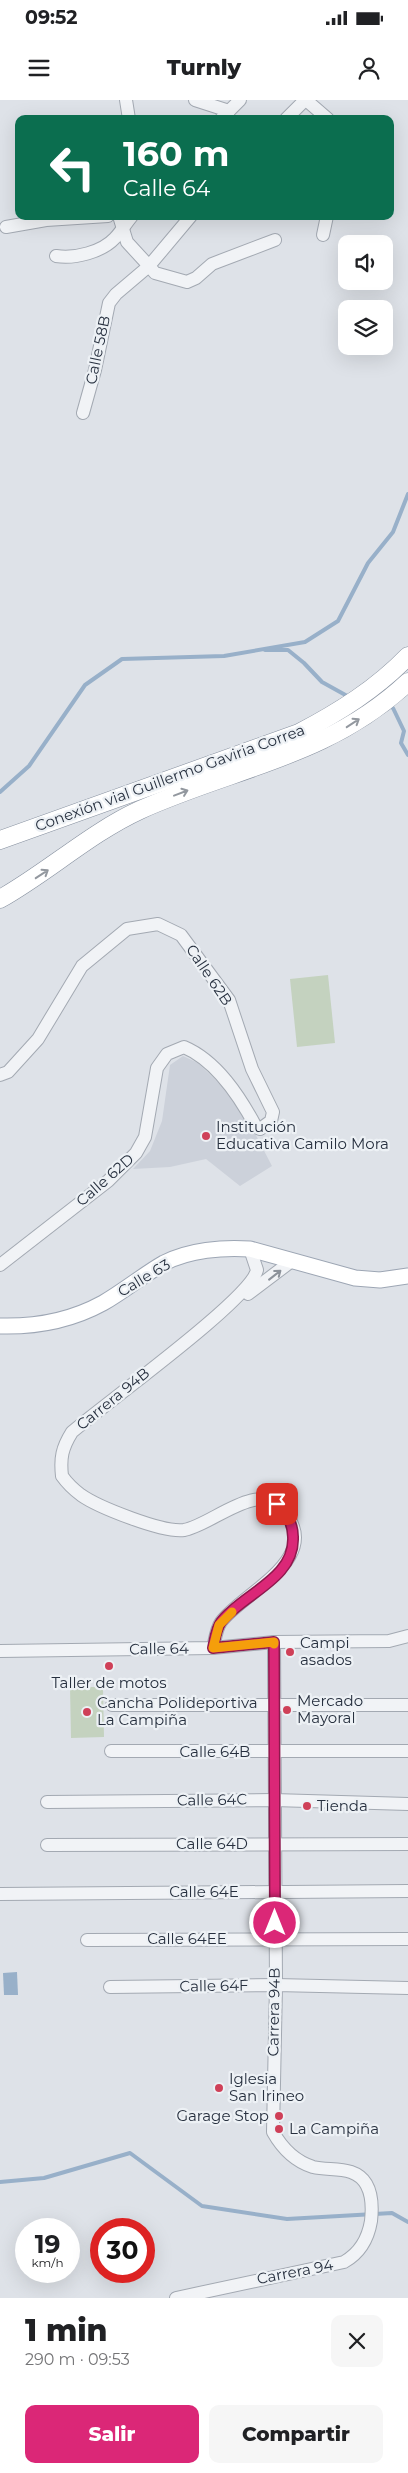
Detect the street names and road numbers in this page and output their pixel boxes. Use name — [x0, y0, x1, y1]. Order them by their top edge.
street label: Calle 58B — [81, 314, 114, 386]
street label: Conexión vial Guillermo Gaviria Correa — [32, 720, 307, 835]
street label: Calle 62B — [182, 941, 237, 1009]
street label: Calle 62D — [72, 1149, 138, 1210]
street label: Calle 63 — [114, 1254, 174, 1301]
street label: Carrera 94B — [72, 1363, 153, 1434]
street label: Calle 64 — [129, 1638, 189, 1659]
street label: Calle 64B — [180, 1742, 250, 1761]
street label: Calle 64C — [177, 1789, 248, 1810]
street label: Calle 64D — [176, 1834, 248, 1853]
street label: Calle 64E — [169, 1882, 239, 1901]
street label: Calle 64EE — [147, 1929, 227, 1948]
street label: Carrera 94B — [263, 1967, 284, 2057]
street label: Calle 64F — [179, 1975, 249, 1996]
street label: Carrera 94 — [255, 2255, 335, 2288]

